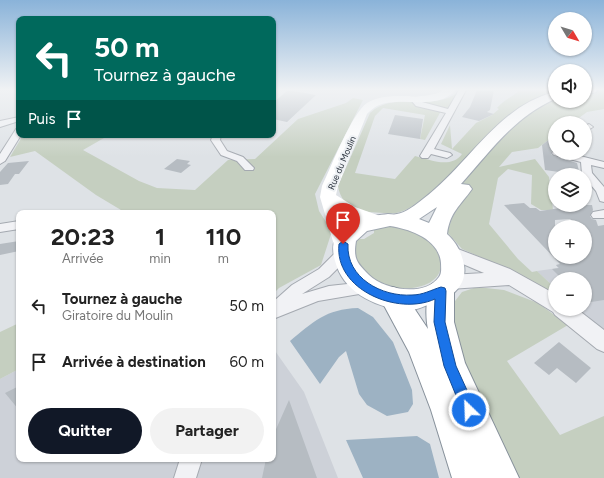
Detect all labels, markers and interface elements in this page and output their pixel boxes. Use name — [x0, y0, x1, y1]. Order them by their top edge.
north arrow — [548, 12, 592, 56]
map controls — [548, 12, 592, 316]
text: 50 m — [94, 30, 160, 64]
icon: left — [28, 32, 80, 84]
text: Tournez à gauche — [94, 64, 236, 86]
button: sound — [548, 64, 592, 108]
icon: arrive — [63, 108, 85, 130]
text: Puis — [28, 110, 55, 128]
button: search — [548, 116, 592, 160]
street label: Rue du Moulin — [325, 134, 358, 191]
button: layers — [548, 168, 592, 212]
pin — [326, 203, 360, 244]
icon: arrive — [332, 209, 354, 231]
button: + — [548, 220, 592, 264]
text: 20:23 — [51, 222, 115, 251]
text: 1 — [155, 222, 165, 251]
text: 110 — [205, 222, 241, 251]
text: Arrivée — [62, 251, 103, 266]
text: min — [149, 251, 171, 266]
text: m — [218, 251, 229, 266]
button: − — [548, 272, 592, 316]
text: Tournez à gauche — [62, 290, 182, 308]
icon: left — [28, 295, 50, 317]
text: 50 m — [229, 297, 264, 315]
text: Giratoire du Moulin — [62, 308, 173, 323]
icon: arrive — [28, 351, 50, 373]
text: Arrivée à destination — [62, 353, 206, 371]
text: 60 m — [229, 353, 264, 371]
position arrow — [448, 389, 490, 431]
button: Quitter — [28, 408, 142, 454]
button: Partager — [150, 408, 264, 454]

